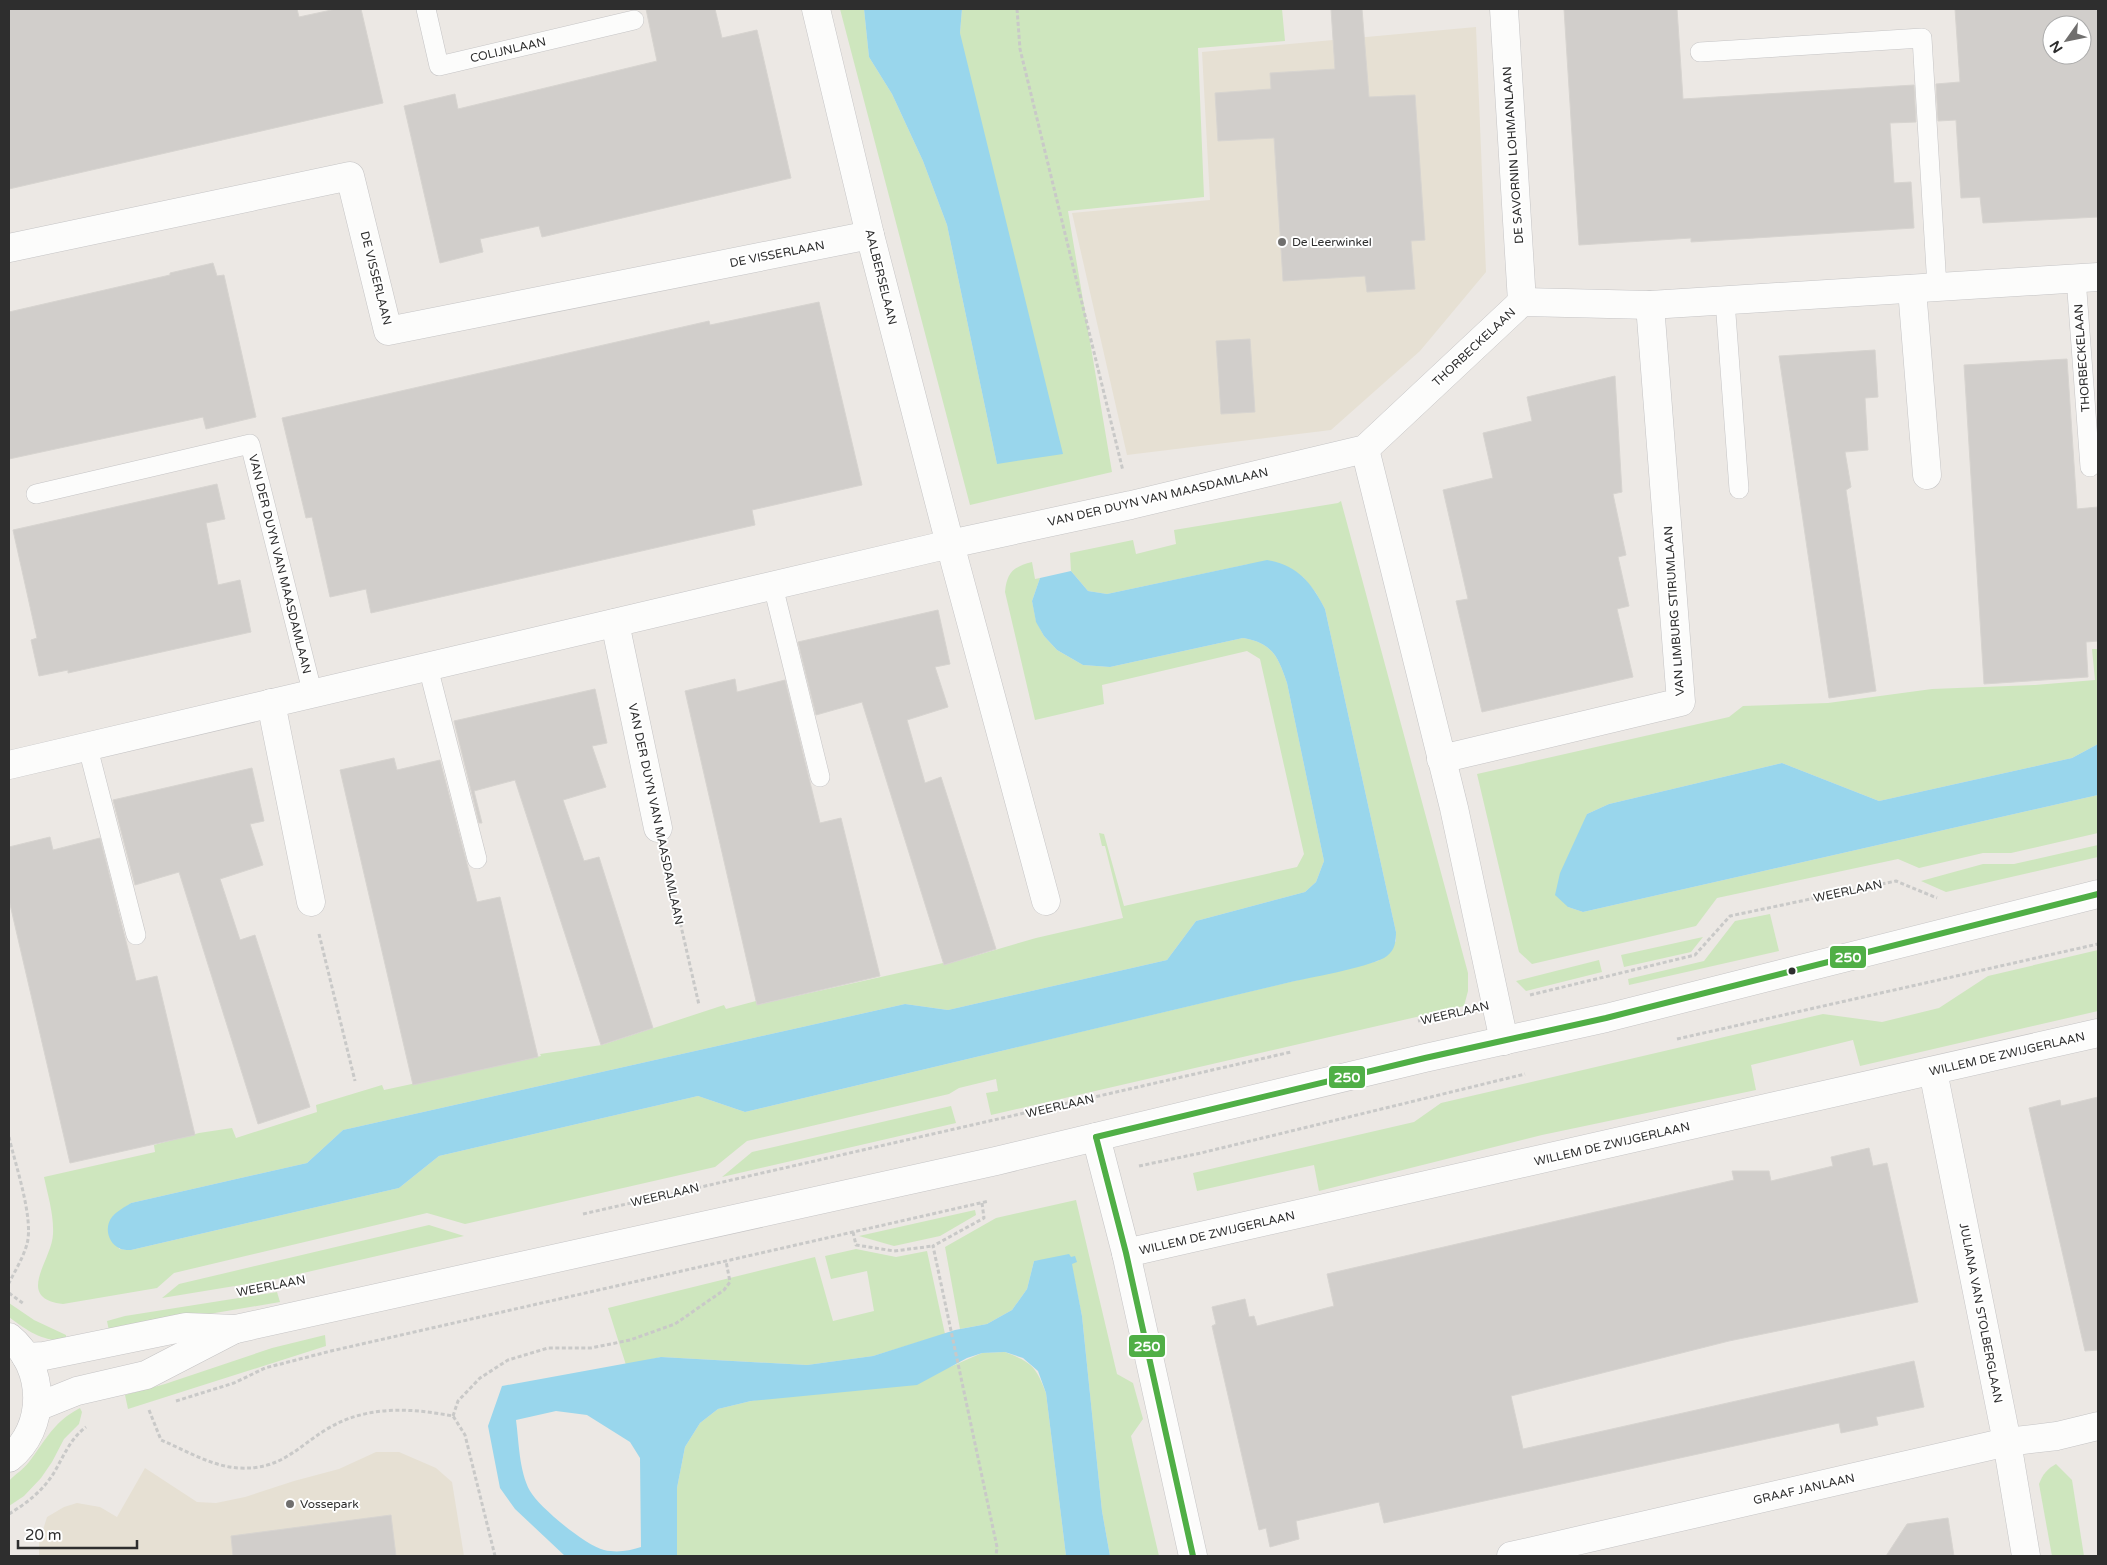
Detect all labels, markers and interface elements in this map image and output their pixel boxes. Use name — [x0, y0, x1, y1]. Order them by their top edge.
north arrow — [2042, 15, 2092, 65]
street label: COLIJNLAAN — [469, 34, 547, 66]
text: N — [2046, 37, 2067, 56]
street label: DE SAVORNIN LOHMANLAAN — [1500, 66, 1526, 244]
street label: AALBERSELAAN — [862, 228, 900, 326]
street label: DE VISSERLAAN — [358, 229, 394, 327]
place label: De Leerwinkel — [1292, 235, 1372, 249]
marker: De Leerwinkel — [1276, 236, 1288, 248]
street label: DE VISSERLAAN — [728, 238, 826, 270]
street label: THORBECKELAAN — [2071, 303, 2093, 413]
street label: THORBECKELAAN — [1430, 305, 1518, 389]
street label: VAN DER DUYN VAN MAASDAMLAAN — [246, 453, 314, 675]
street label: VAN DER DUYN VAN MAASDAMLAAN — [1046, 465, 1270, 529]
street label: VAN LIMBURG STIRUMLAAN — [1661, 525, 1687, 697]
street label: VAN DER DUYN VAN MAASDAMLAAN — [626, 702, 686, 926]
street label: WEERLAAN — [1812, 877, 1884, 905]
line badge: 250 — [1829, 945, 1867, 969]
text: 250 — [1835, 949, 1861, 966]
unlabelled marker — [1787, 966, 1797, 976]
street label: WEERLAAN — [1419, 998, 1491, 1028]
street label: WILLEM DE ZWIJGERLAAN — [1928, 1029, 2086, 1079]
line badge: 250 — [1328, 1065, 1366, 1089]
text: 250 — [1334, 1069, 1360, 1086]
street label: WEERLAAN — [1024, 1091, 1096, 1121]
street label: WILLEM DE ZWIJGERLAAN — [1533, 1119, 1691, 1169]
street label: WEERLAAN — [629, 1180, 701, 1210]
street label: WILLEM DE ZWIJGERLAAN — [1138, 1208, 1296, 1258]
street label: JULIANA VAN STOLBERGLAAN — [1957, 1222, 2005, 1404]
street label: WEERLAAN — [235, 1272, 307, 1300]
line badge: 250 — [1128, 1334, 1166, 1358]
text: 250 — [1134, 1338, 1160, 1355]
street label: GRAAF JANLAAN — [1752, 1470, 1856, 1508]
place label: Vossepark — [300, 1497, 359, 1511]
marker: Vossepark — [284, 1498, 296, 1510]
scale bar — [18, 1518, 136, 1550]
text: 20 m — [25, 1526, 62, 1544]

